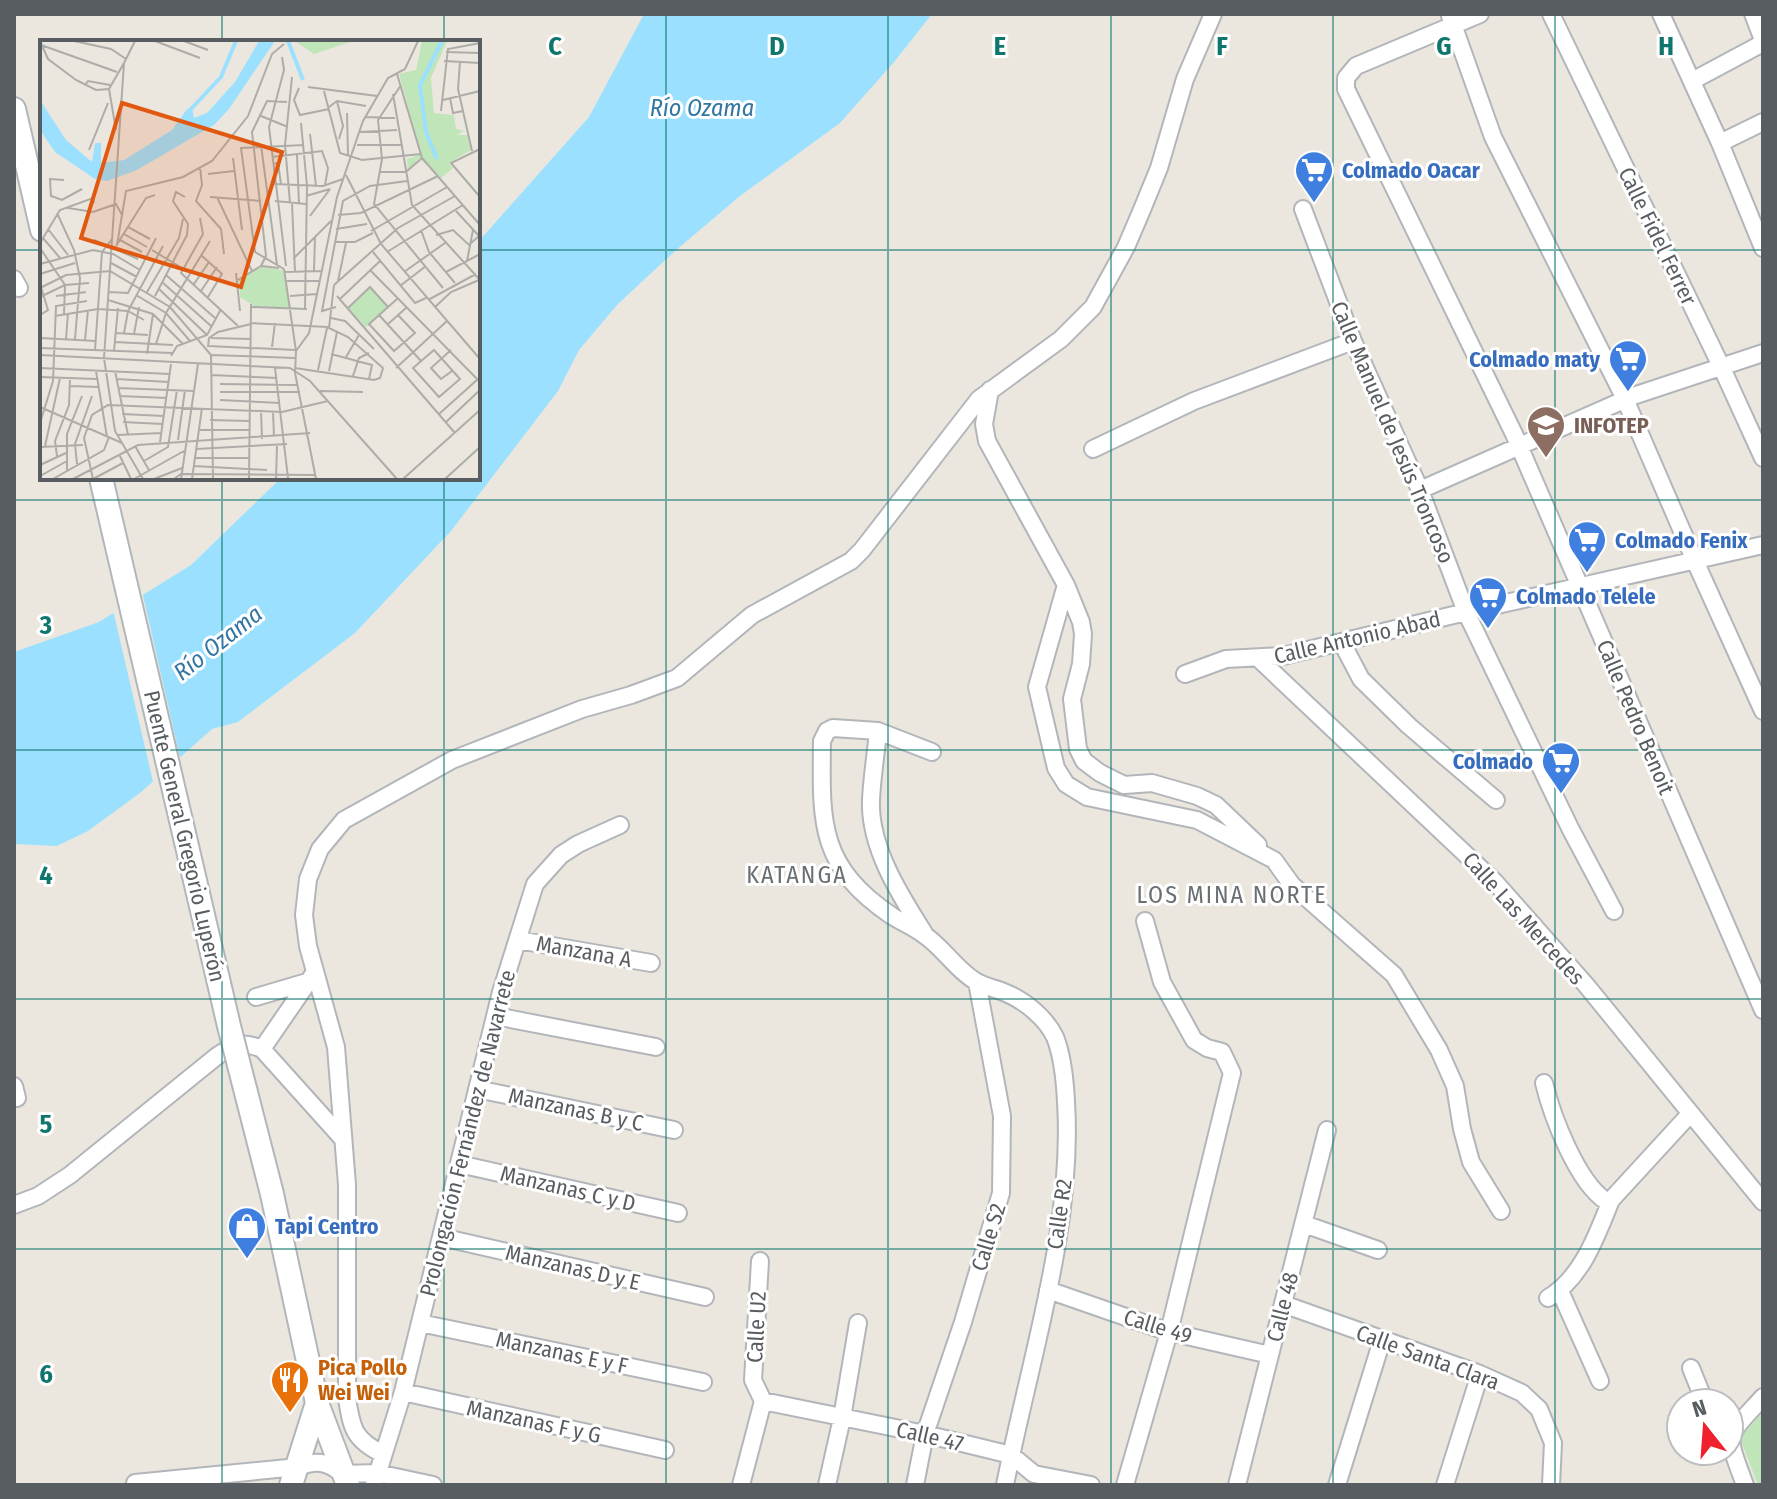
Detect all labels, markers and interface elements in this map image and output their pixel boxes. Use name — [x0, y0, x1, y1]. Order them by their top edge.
text: C — [548, 31, 562, 62]
text: D — [769, 31, 785, 62]
text: E — [994, 31, 1006, 62]
text: F — [1216, 31, 1228, 62]
text: G — [1436, 31, 1452, 62]
text: H — [1658, 31, 1674, 62]
inset map — [40, 40, 480, 480]
water label: Río Ozama — [650, 94, 754, 122]
supermarket icon: Colmado Oacar — [1293, 149, 1335, 204]
place label: Colmado Oacar — [1342, 157, 1481, 184]
street label: Calle Fidel Ferrer — [1612, 163, 1703, 310]
street label: Calle Manuel de Jesús Troncoso — [1325, 297, 1460, 567]
supermarket icon: Colmado maty — [1607, 338, 1649, 393]
place label: Colmado maty — [1469, 346, 1601, 373]
school or university icon: INFOTEP — [1525, 404, 1567, 459]
place label: INFOTEP — [1574, 412, 1649, 439]
supermarket icon: Colmado Fenix — [1566, 519, 1608, 574]
place label: Colmado Fenix — [1615, 527, 1748, 554]
supermarket icon: Colmado Telele — [1467, 575, 1509, 630]
place label: Colmado Telele — [1516, 583, 1656, 610]
water label: Río Ozama — [168, 600, 268, 686]
street label: Calle Antonio Abad — [1271, 605, 1443, 670]
text: 3 — [39, 610, 52, 641]
street label: Calle Pedro Benoit — [1591, 636, 1681, 799]
street label: Puente General Gregorio Luperón — [138, 688, 231, 984]
supermarket icon: Colmado — [1540, 740, 1582, 795]
place label: Colmado — [1453, 748, 1533, 775]
street label: Calle Las Mercedes — [1457, 846, 1590, 990]
text: 4 — [39, 860, 53, 891]
district label: KATANGA — [746, 861, 848, 889]
district label: LOS MINA NORTE — [1137, 881, 1327, 909]
street label: Manzana A — [534, 930, 634, 973]
street label: Prolongación Fernández de Navarrete — [414, 967, 521, 1299]
street label: Manzanas B y C — [506, 1082, 646, 1137]
text: 5 — [40, 1109, 53, 1140]
street label: Manzanas C y D — [498, 1160, 638, 1217]
street label: Calle R2 — [1041, 1177, 1078, 1251]
street label: Calle S2 — [965, 1200, 1012, 1274]
shop icon: Tapi Centro — [226, 1205, 268, 1260]
place label: Tapi Centro — [275, 1213, 379, 1240]
street label: Manzanas D y E — [503, 1239, 643, 1296]
street label: Calle 48 — [1261, 1270, 1304, 1345]
street label: Calle U2 — [741, 1291, 772, 1364]
street label: Calle 49 — [1120, 1303, 1195, 1350]
street label: Calle Santa Clara — [1352, 1319, 1503, 1396]
street label: Manzanas E y F — [493, 1325, 631, 1380]
place label: Pica Pollo Wei Wei — [318, 1354, 408, 1406]
text: 6 — [39, 1359, 53, 1390]
restaurant icon: Pica Pollo Wei Wei — [269, 1359, 311, 1414]
north arrow — [1665, 1387, 1745, 1467]
street label: Manzanas F y G — [464, 1394, 603, 1449]
text: N — [1689, 1394, 1710, 1423]
street label: Calle 47 — [894, 1416, 966, 1457]

